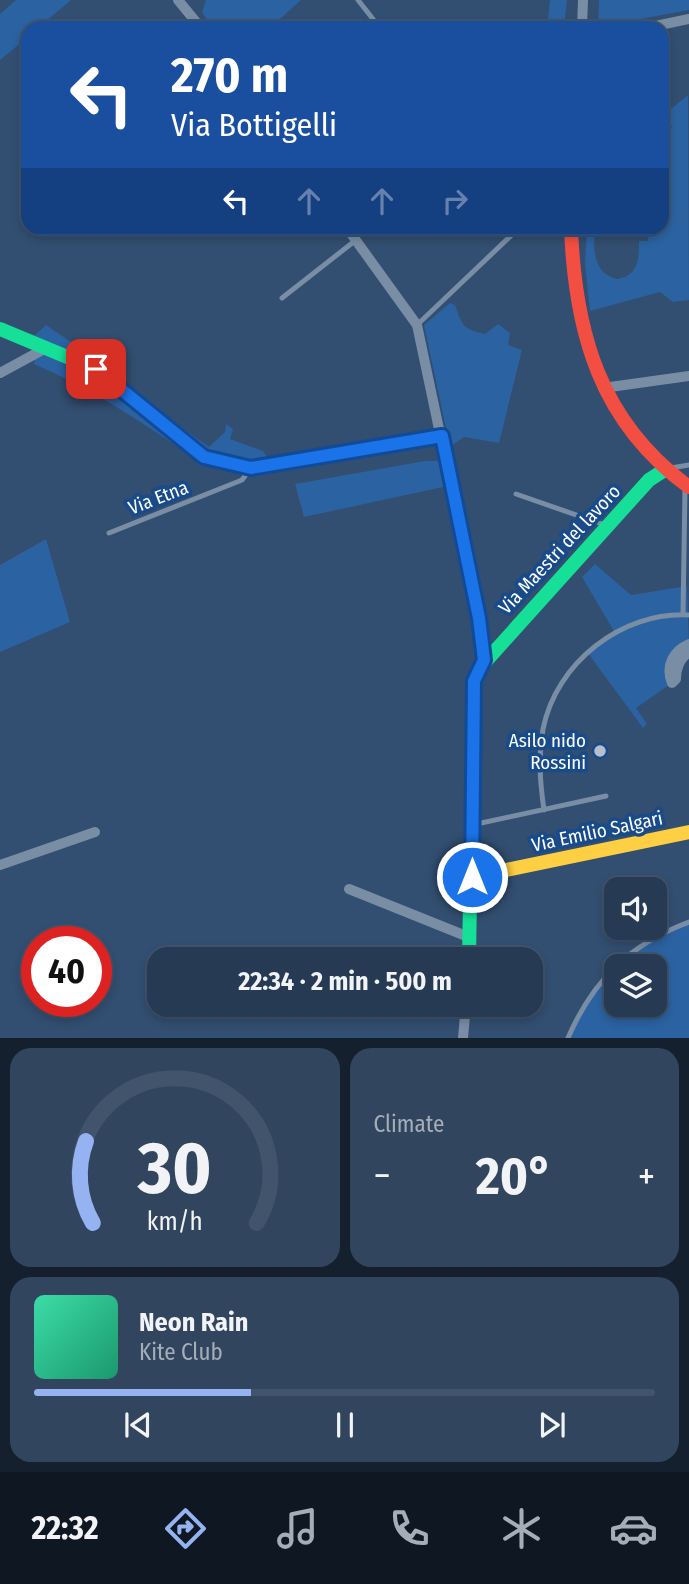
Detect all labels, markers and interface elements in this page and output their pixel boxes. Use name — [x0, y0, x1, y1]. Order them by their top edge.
text: 270 m — [171, 46, 288, 105]
icon: left — [56, 49, 147, 140]
text: Via Bottigelli — [171, 106, 337, 144]
icon: left — [217, 182, 255, 220]
icon: ahead — [290, 182, 328, 220]
icon: ahead — [363, 182, 401, 220]
icon: right — [436, 182, 474, 220]
pin — [66, 339, 126, 399]
icon: arrive — [77, 350, 115, 388]
street label: Via Etna — [125, 476, 191, 519]
street label: Via Maestri del lavoro — [494, 480, 625, 619]
place label: Asilo nido Rossini — [509, 729, 586, 774]
marker: Asilo nido Rossini — [592, 743, 608, 759]
street label: Via Emilio Salgari — [529, 806, 665, 857]
position arrow — [435, 840, 509, 914]
map controls — [604, 877, 667, 1017]
button: sound — [604, 877, 667, 940]
speed limit sign: 40 — [21, 926, 112, 1017]
button: layers — [604, 954, 667, 1017]
text: 22:34 · 2 min · 500 m — [238, 966, 452, 997]
text: Climate — [374, 1110, 444, 1138]
text: 30 — [137, 1126, 212, 1213]
text: 20° — [476, 1145, 553, 1208]
text: − — [374, 1153, 391, 1199]
text: + — [638, 1153, 655, 1199]
text: km/h — [147, 1207, 203, 1237]
text: Neon Rain — [139, 1307, 248, 1338]
text: Kite Club — [139, 1338, 223, 1366]
icon: previous — [119, 1406, 157, 1444]
icon: pause — [326, 1406, 364, 1444]
icon: next — [533, 1406, 571, 1444]
icon: directions — [161, 1504, 210, 1553]
icon: music — [273, 1504, 322, 1553]
icon: phone — [385, 1504, 434, 1553]
icon: climate — [497, 1504, 546, 1553]
icon: car — [609, 1504, 658, 1553]
text: 22:32 — [31, 1509, 99, 1547]

